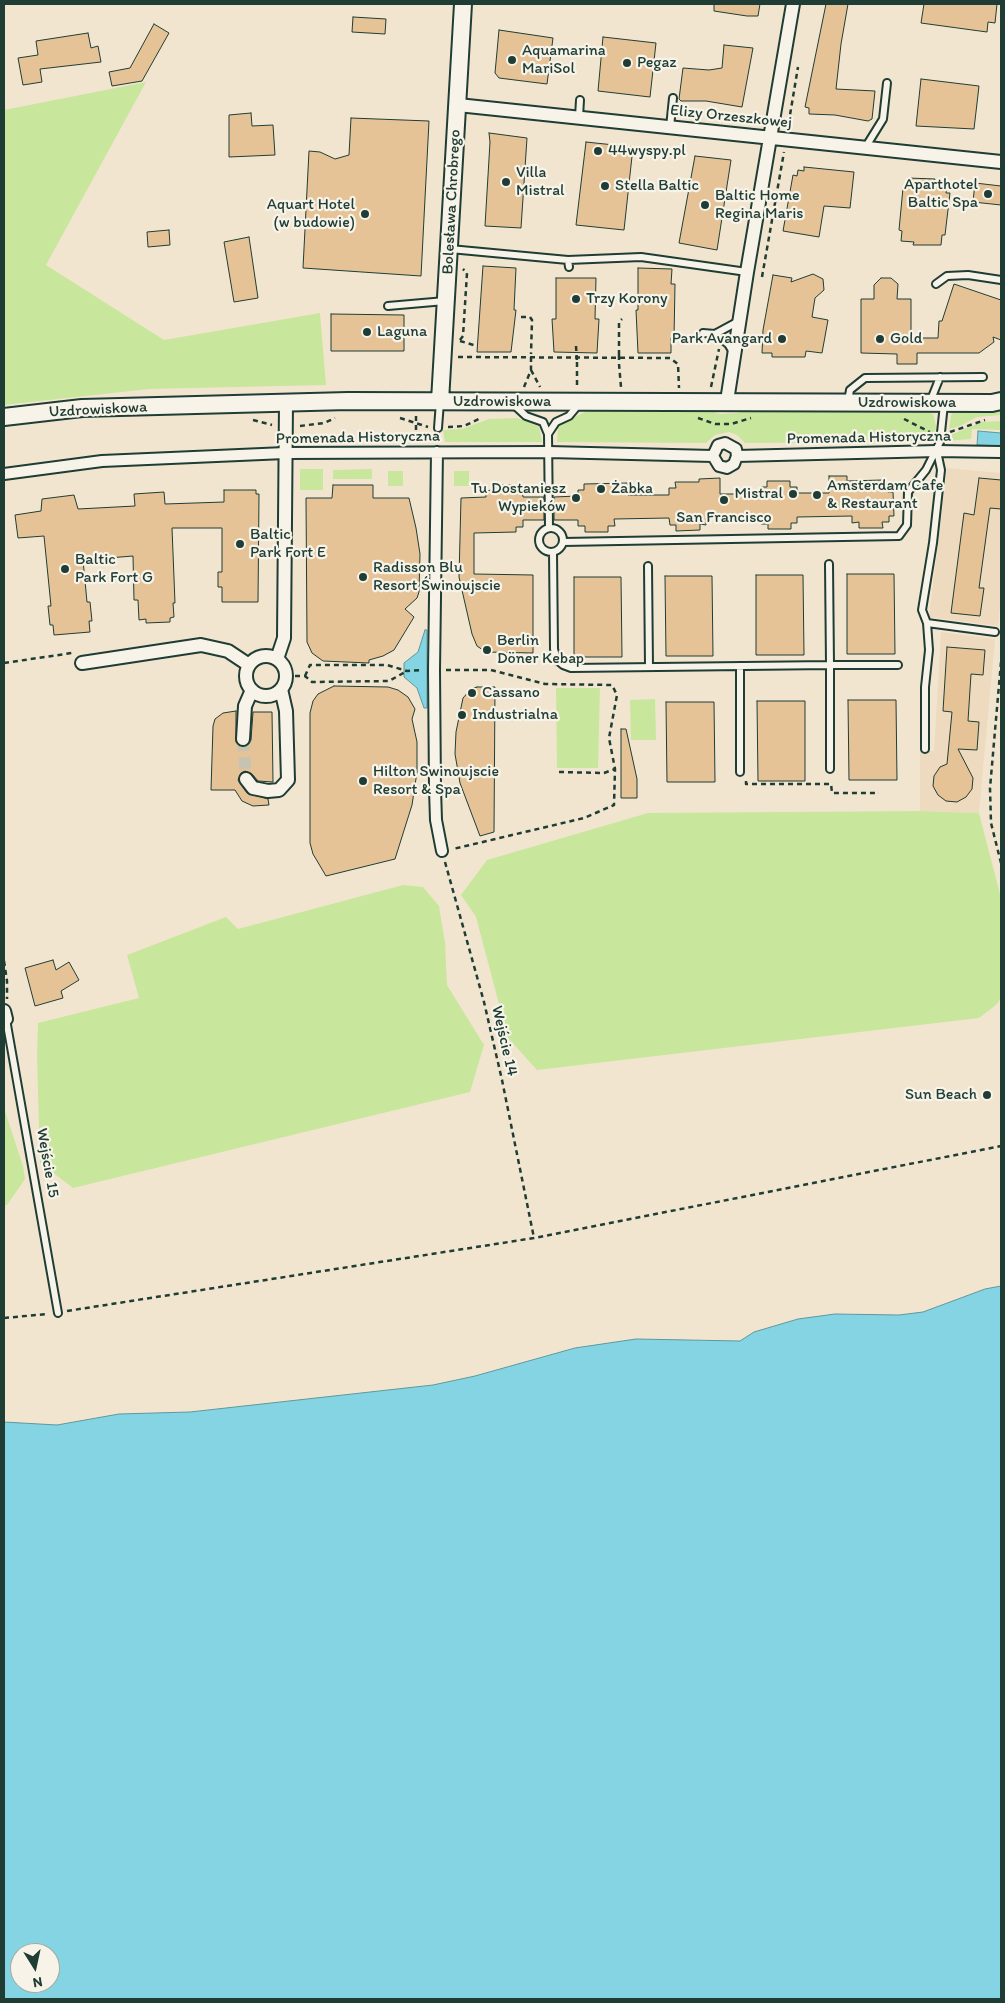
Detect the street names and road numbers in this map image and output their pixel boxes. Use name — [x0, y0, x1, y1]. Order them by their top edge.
street label: Elizy Orzeszkowej — [669, 101, 793, 133]
street label: Bolesława Chrobrego — [439, 129, 465, 275]
street label: Uzdrowiskowa — [453, 392, 551, 412]
street label: Uzdrowiskowa — [858, 393, 956, 413]
street label: Uzdrowiskowa — [48, 398, 148, 422]
street label: Promenada Historyczna — [276, 427, 440, 449]
street label: Promenada Historyczna — [787, 427, 951, 449]
street label: Wejście 14 — [487, 1004, 521, 1078]
street label: Wejście 15 — [31, 1127, 63, 1199]

